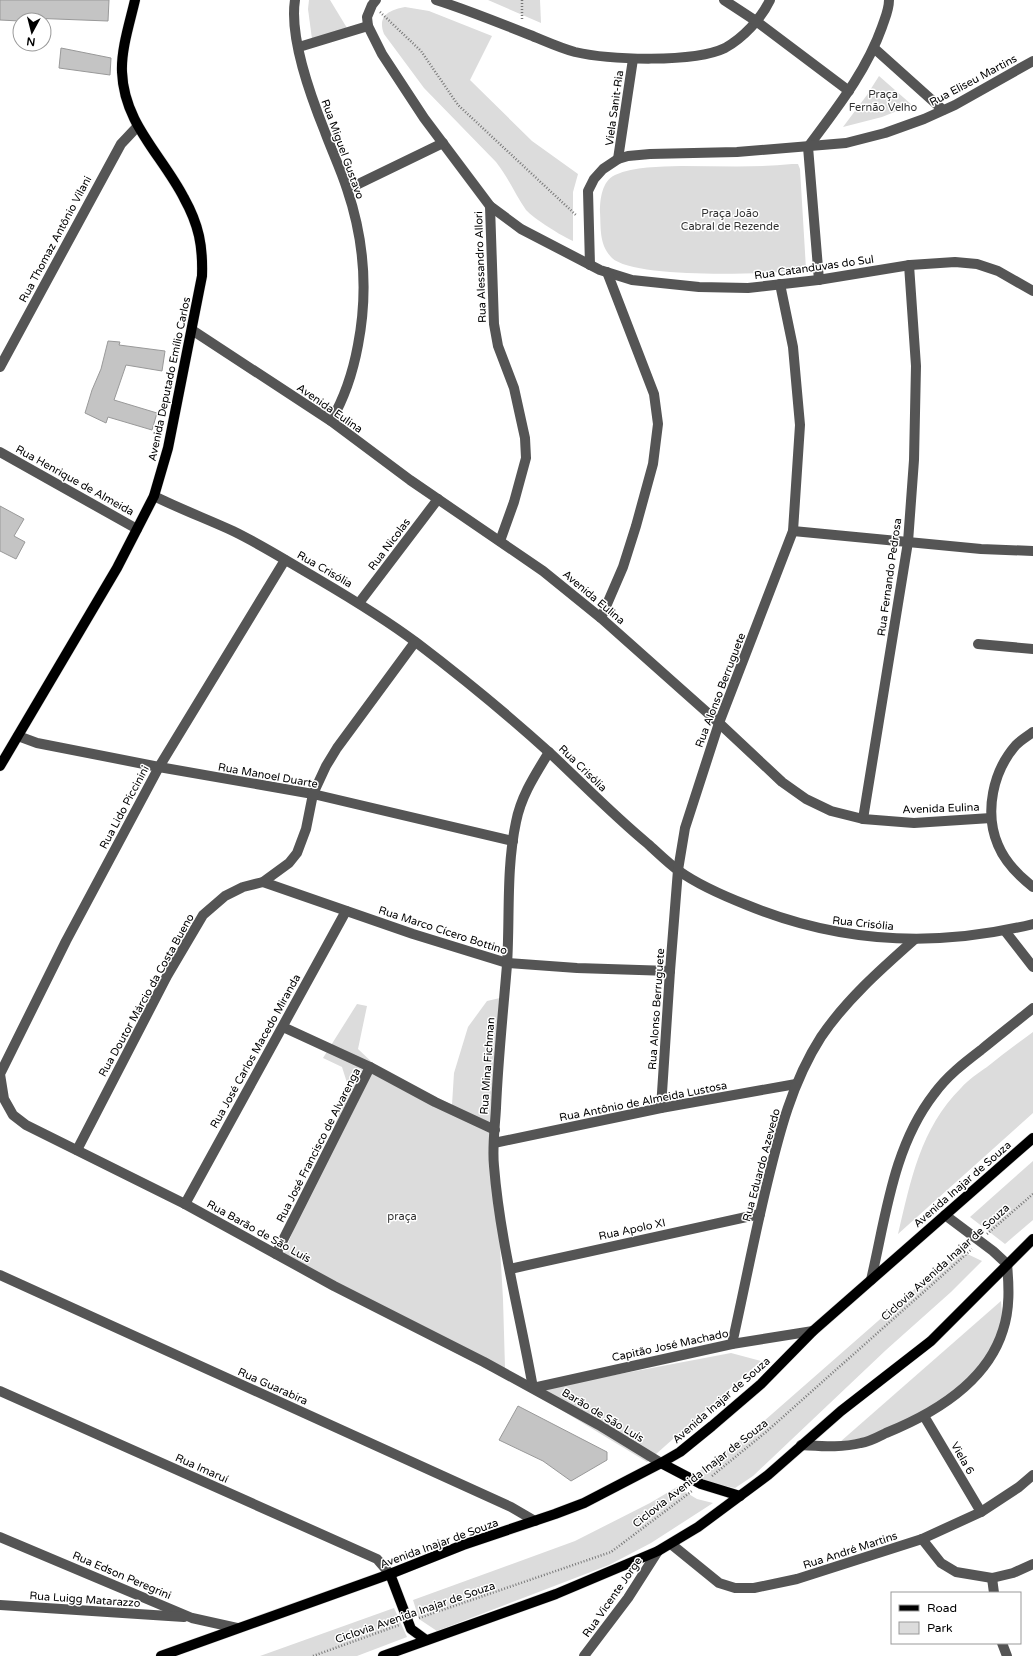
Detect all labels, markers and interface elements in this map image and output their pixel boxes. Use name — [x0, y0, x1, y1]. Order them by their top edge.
north arrow — [12, 12, 52, 52]
text: N — [26, 34, 36, 48]
street label: Rua Eliseu Martins — [927, 52, 1019, 109]
street label: Viela Sanit-Ria — [603, 69, 626, 147]
park label: Praça Fernão Velho — [849, 88, 918, 114]
street label: Rua Miguel Gustavo — [318, 97, 367, 201]
street label: Rua Thomaz Antônio Vilani — [17, 174, 94, 305]
park label: Praça João Cabral de Rezende — [681, 207, 779, 233]
street label: Rua Alessandro Allori — [472, 211, 489, 323]
street label: Rua Catanduvas do Sul — [753, 253, 875, 282]
street label: Avenida Deputado Emílio Carlos — [146, 296, 193, 462]
street label: Avenida Eulina — [294, 381, 365, 436]
street label: Rua Henrique de Almeida — [13, 442, 136, 518]
street label: Rua Nicolas — [366, 516, 413, 573]
street label: Rua Fernando Pedrosa — [875, 517, 904, 637]
street label: Rua Crisólia — [295, 548, 355, 590]
street label: Avenida Eulina — [560, 568, 627, 627]
street label: Rua Alonso Berruguete — [693, 631, 748, 749]
street label: Rua Crisólia — [556, 742, 609, 794]
street label: Rua Manoel Duarte — [217, 760, 319, 791]
street label: Rua Lido Piccinini — [97, 763, 152, 851]
street label: Avenida Eulina — [902, 801, 980, 816]
street label: Rua Marco Cícero Bottino — [377, 904, 509, 958]
street label: Rua Doutor Márcio da Costa Bueno — [96, 911, 197, 1079]
street label: Rua Crisólia — [832, 914, 894, 933]
street label: Rua Alonso Berruguete — [646, 948, 667, 1070]
street label: Rua José Carlos Macedo Miranda — [208, 972, 303, 1131]
street label: Rua Mina Fichman — [478, 1017, 497, 1115]
street label: Rua José Francisco de Alvarenga — [274, 1066, 363, 1225]
street label: Rua Antônio de Almeida Lustosa — [558, 1079, 728, 1124]
street label: Rua Eduardo Azevedo — [740, 1107, 783, 1223]
street label: Avenida Inajar de Souza — [911, 1138, 1014, 1230]
street label: Rua Barão de São Luís — [204, 1197, 313, 1265]
street label: Ciclovia Avenida Inajar de Souza — [878, 1201, 1012, 1323]
park label: praça — [387, 1210, 417, 1223]
street label: Rua Apolo XI — [597, 1216, 667, 1243]
street label: Capitão José Machado — [611, 1327, 730, 1364]
street label: Avenida Inajar de Souza — [670, 1354, 773, 1446]
street label: Rua Guarabira — [236, 1365, 310, 1408]
street label: Barão de São Luís — [559, 1386, 646, 1445]
street label: Ciclovia Avenida Inajar de Souza — [630, 1416, 771, 1530]
street label: Viela 6 — [948, 1440, 977, 1477]
street label: Rua Imaruí — [173, 1451, 230, 1486]
street label: Avenida Inajar de Souza — [378, 1516, 500, 1571]
street label: Rua André Martins — [801, 1529, 899, 1572]
street label: Rua Edson Peregrini — [70, 1549, 173, 1602]
street label: Rua Vicente Jorge — [580, 1555, 645, 1640]
street label: Ciclovia Avenida Inajar de Souza — [334, 1579, 497, 1646]
street label: Rua Luigg Matarazzo — [29, 1589, 141, 1610]
legend — [891, 1592, 1021, 1644]
text: Road — [927, 1601, 957, 1615]
text: Park — [927, 1621, 953, 1635]

